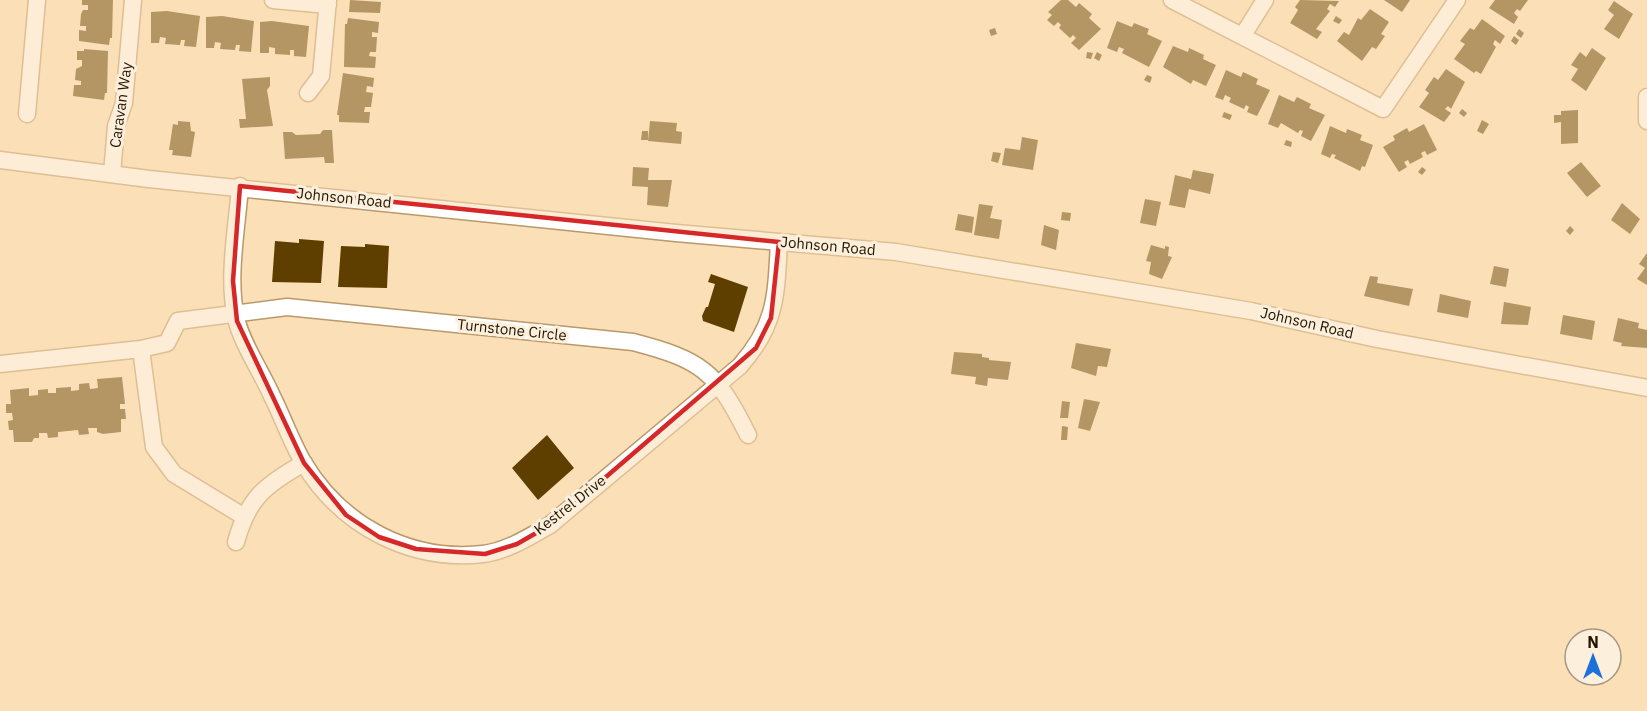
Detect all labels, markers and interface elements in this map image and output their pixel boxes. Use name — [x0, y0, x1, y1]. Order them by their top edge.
street label: Caravan Way — [105, 60, 136, 149]
street label: Johnson Road — [296, 183, 392, 212]
street label: Johnson Road — [780, 232, 876, 259]
street label: Johnson Road — [1259, 303, 1356, 342]
street label: Turnstone Circle — [456, 314, 568, 345]
street label: Kestrel Drive — [530, 471, 609, 539]
north arrow — [1563, 627, 1623, 687]
text: N — [1587, 632, 1599, 652]

